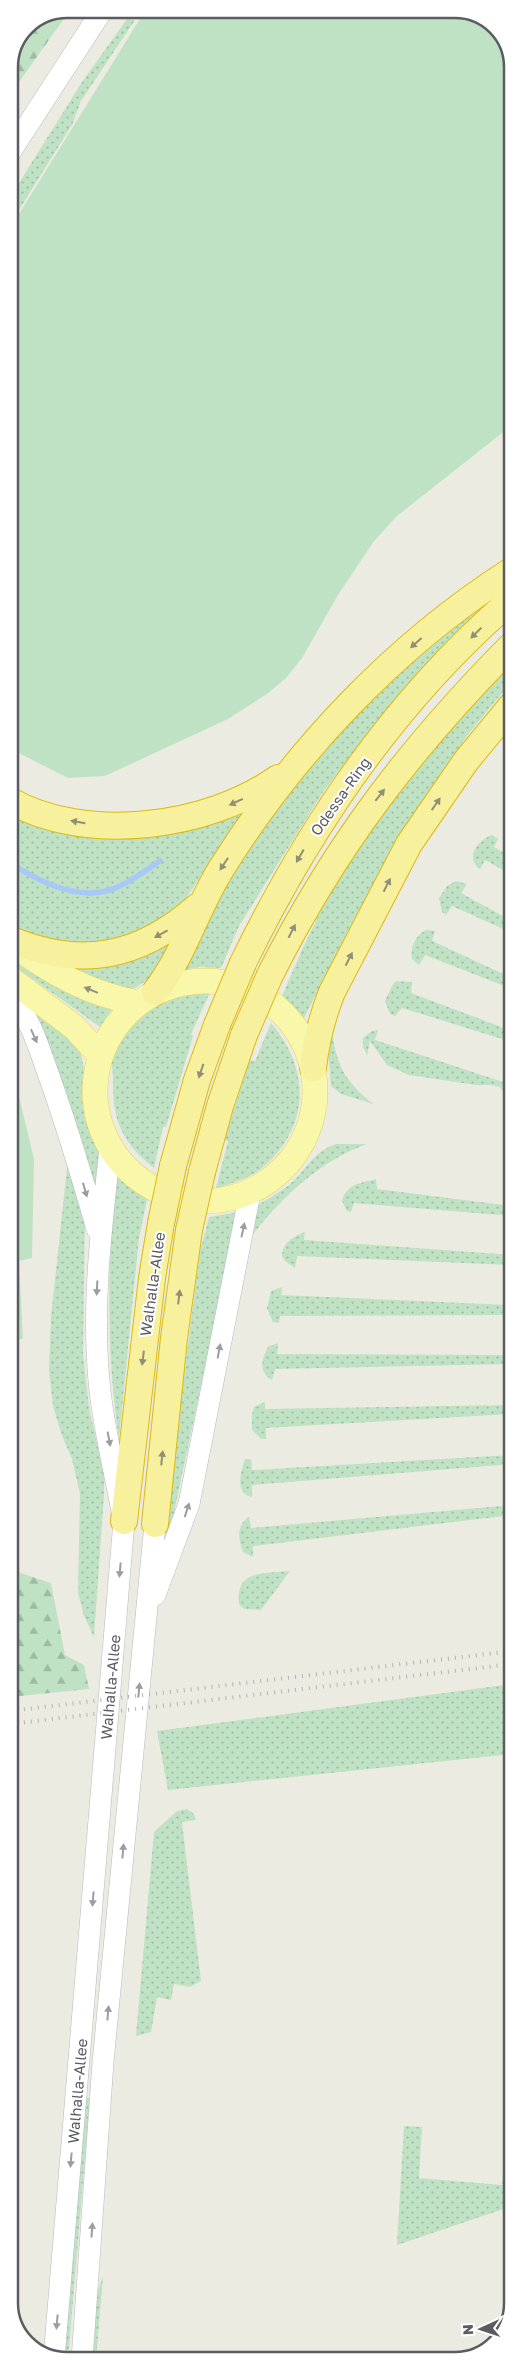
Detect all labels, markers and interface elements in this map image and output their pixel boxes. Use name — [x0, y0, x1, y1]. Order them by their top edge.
one-way arrow — [470, 627, 482, 639]
one-way arrow — [410, 637, 423, 648]
street label: Odessa-Ring — [306, 753, 374, 839]
one-way arrow — [375, 789, 386, 802]
one-way arrow — [431, 797, 441, 811]
one-way arrow — [229, 798, 243, 806]
one-way arrow — [69, 817, 85, 825]
one-way arrow — [296, 848, 304, 863]
one-way arrow — [219, 858, 229, 871]
one-way arrow — [383, 878, 391, 892]
one-way arrow — [288, 924, 296, 938]
one-way arrow — [154, 930, 168, 939]
one-way arrow — [345, 952, 353, 966]
one-way arrow — [84, 986, 98, 994]
one-way arrow — [30, 1029, 38, 1043]
one-way arrow — [197, 1064, 205, 1079]
one-way arrow — [82, 1182, 90, 1197]
one-way arrow — [240, 1221, 248, 1237]
street label: Walhalla-Allee — [136, 1230, 168, 1337]
one-way arrow — [92, 1281, 100, 1297]
one-way arrow — [175, 1288, 183, 1304]
one-way arrow — [215, 1344, 223, 1359]
one-way arrow — [139, 1350, 147, 1366]
one-way arrow — [105, 1432, 113, 1448]
one-way arrow — [158, 1450, 166, 1466]
one-way arrow — [184, 1503, 191, 1518]
one-way arrow — [116, 1562, 124, 1578]
street label: Walhalla-Allee — [96, 1634, 124, 1740]
one-way arrow — [135, 1681, 143, 1697]
one-way arrow — [120, 1843, 128, 1859]
one-way arrow — [88, 1891, 96, 1907]
one-way arrow — [104, 2005, 112, 2021]
street label: Walhalla-Allee — [63, 2038, 91, 2144]
one-way arrow — [67, 2153, 75, 2169]
one-way arrow — [88, 2222, 96, 2238]
north arrow — [456, 2304, 506, 2354]
one-way arrow — [53, 2315, 61, 2331]
text: N — [459, 2324, 476, 2335]

